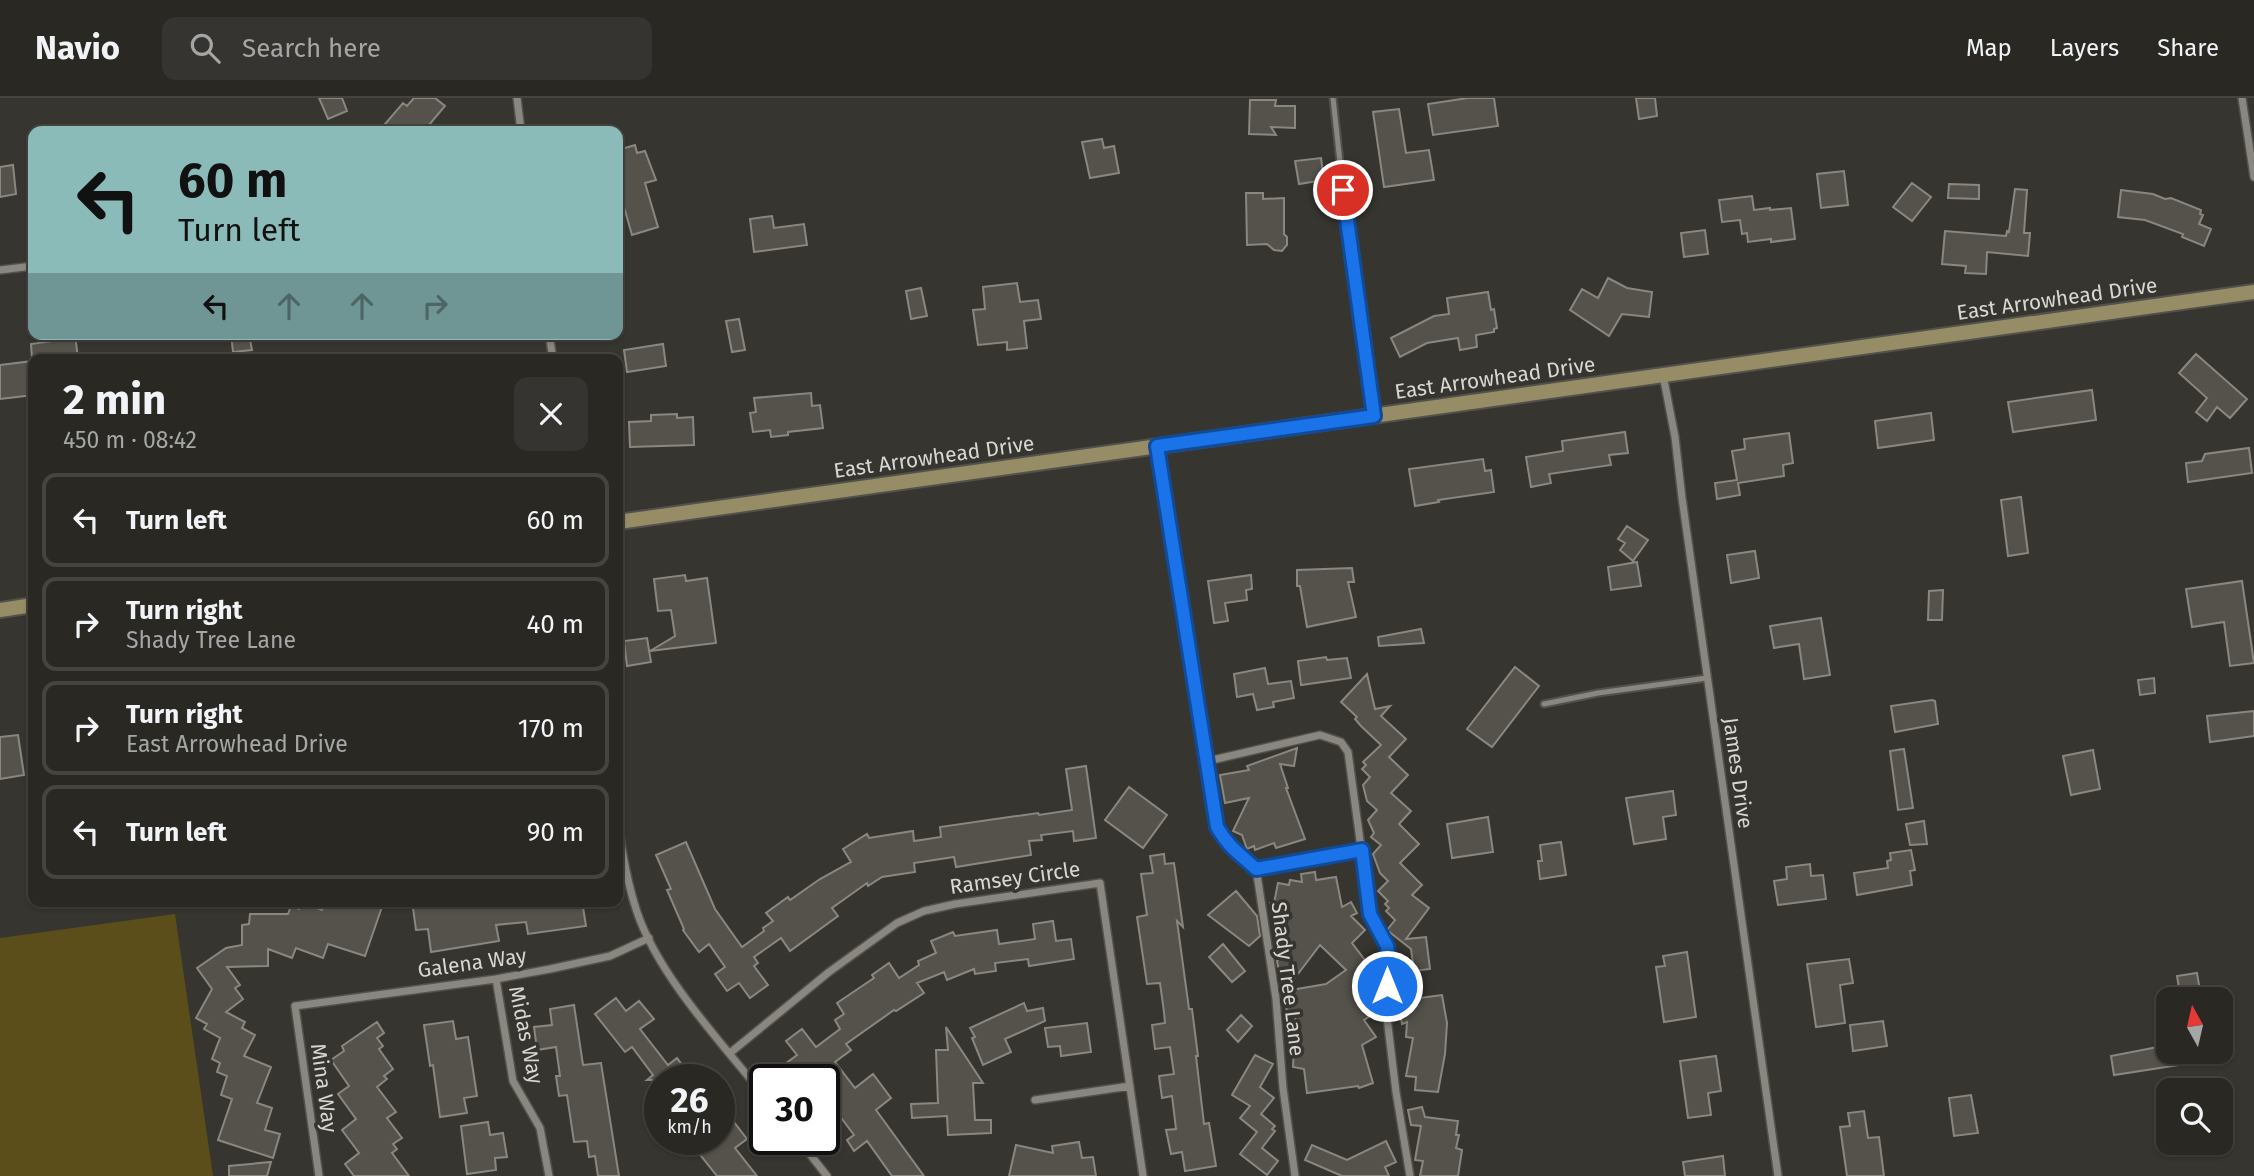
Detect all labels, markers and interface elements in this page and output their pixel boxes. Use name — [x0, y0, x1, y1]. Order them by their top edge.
search box — [162, 17, 652, 80]
text: Navio — [35, 28, 120, 68]
icon: search — [186, 29, 224, 67]
text: Search here — [242, 33, 381, 64]
text: Map — [1966, 34, 2012, 62]
text: Layers — [2050, 34, 2119, 62]
text: Share — [2157, 34, 2219, 62]
text: 60 m — [178, 151, 287, 210]
icon: left — [63, 154, 154, 245]
pin — [1313, 160, 1373, 220]
icon: arrive — [1324, 171, 1362, 209]
text: Turn left — [178, 211, 300, 249]
street label: East Arrowhead Drive — [1955, 272, 2159, 326]
icon: left — [197, 287, 235, 325]
icon: ahead — [270, 287, 308, 325]
icon: ahead — [343, 287, 381, 325]
icon: right — [416, 287, 454, 325]
street label: East Arrowhead Drive — [1393, 351, 1597, 405]
text: 2 min — [63, 375, 166, 425]
button: close — [514, 377, 588, 451]
text: 450 m · 08:42 — [63, 426, 197, 454]
street label: East Arrowhead Drive — [832, 430, 1036, 484]
icon: left — [67, 501, 105, 539]
text: Turn left — [126, 505, 227, 536]
text: 60 m — [526, 505, 584, 536]
text: Turn right — [126, 595, 243, 626]
icon: right — [67, 605, 105, 643]
text: 40 m — [526, 609, 584, 640]
text: Shady Tree Lane — [126, 626, 296, 654]
text: Turn right — [126, 699, 243, 730]
icon: right — [67, 709, 105, 747]
text: 170 m — [518, 713, 584, 744]
street label: James Drive — [1717, 716, 1759, 830]
text: East Arrowhead Drive — [126, 730, 348, 758]
icon: left — [67, 813, 105, 851]
text: Turn left — [126, 817, 227, 848]
text: 90 m — [527, 817, 584, 848]
street label: Ramsey Circle — [948, 856, 1082, 900]
street label: Shady Tree Lane — [1266, 900, 1310, 1058]
street label: Galena Way — [416, 942, 529, 983]
position arrow — [1350, 949, 1424, 1023]
street label: Midas Way — [503, 984, 549, 1087]
north arrow — [2156, 987, 2233, 1064]
map controls — [2156, 987, 2233, 1155]
street label: Mina Way — [305, 1042, 343, 1135]
speed limit sign: 30 — [749, 1064, 840, 1155]
button: search — [2156, 1078, 2233, 1155]
text: 26 — [671, 1079, 708, 1121]
text: km/h — [667, 1116, 712, 1138]

